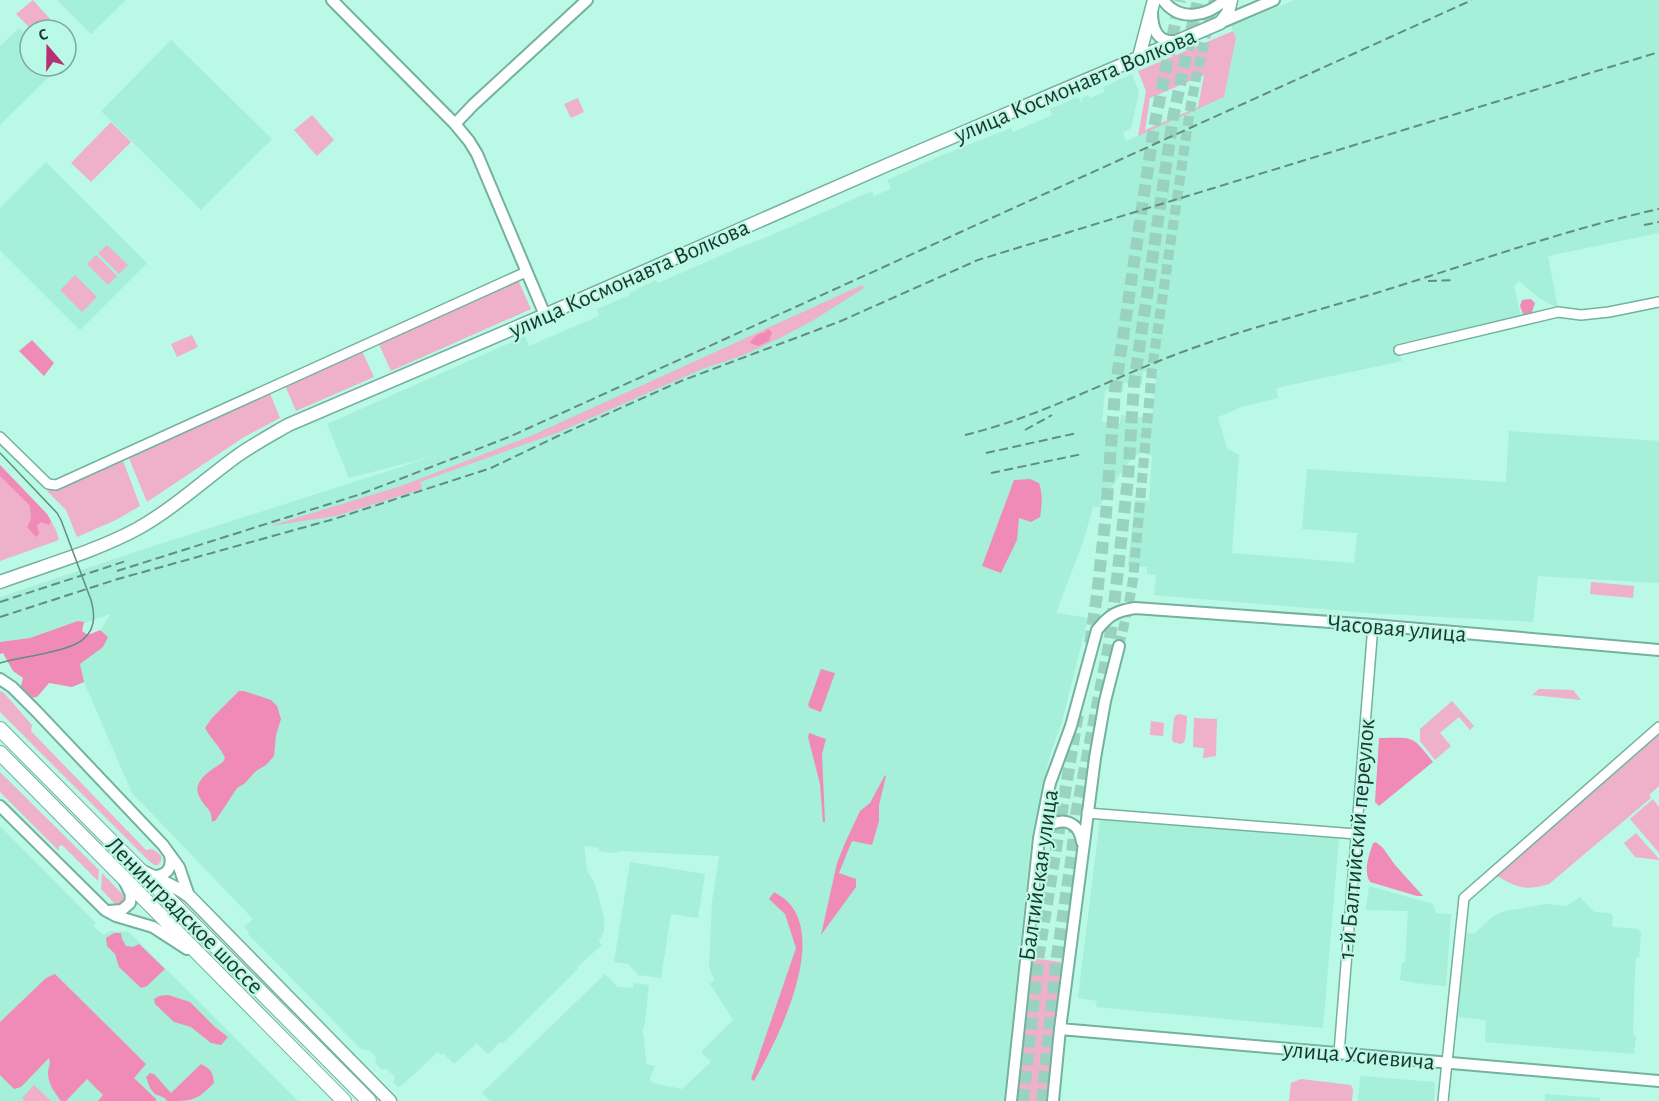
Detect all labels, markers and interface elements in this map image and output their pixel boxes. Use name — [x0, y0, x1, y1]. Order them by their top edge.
north arrow — [18, 18, 78, 78]
street label: улица Космонавта Волкова — [950, 24, 1200, 148]
text: С — [36, 26, 50, 44]
street label: улица Космонавта Волкова — [505, 215, 753, 343]
street label: Часовая улица — [1326, 611, 1468, 647]
street label: 1-й Балтийский переулок — [1335, 718, 1379, 961]
street label: Балтийская улица — [1015, 788, 1063, 962]
street label: Ленинградское шоссе — [101, 832, 268, 999]
street label: улица Усиевича — [1281, 1037, 1436, 1075]

